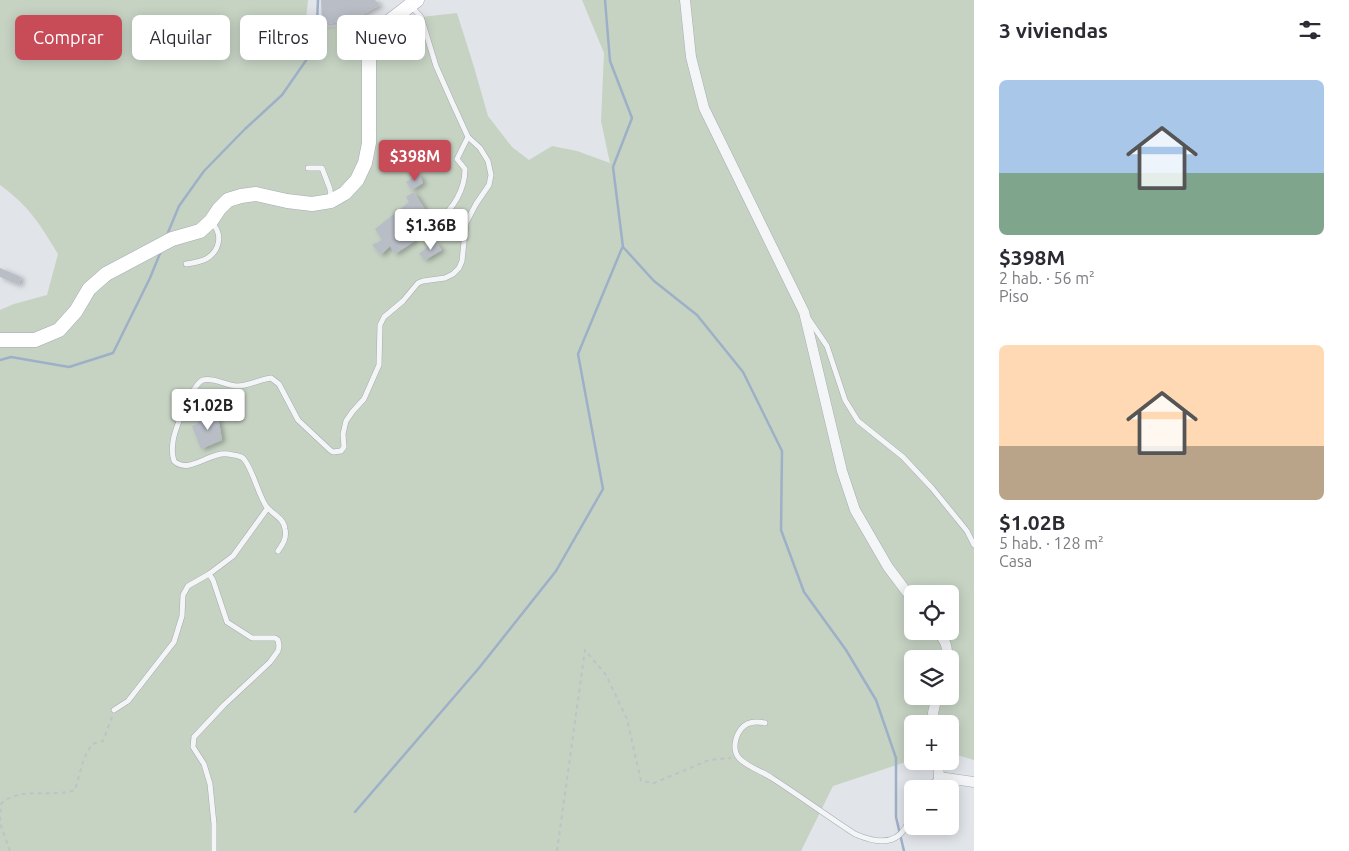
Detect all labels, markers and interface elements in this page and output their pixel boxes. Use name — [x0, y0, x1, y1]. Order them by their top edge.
chip: Comprar — [15, 15, 122, 60]
chip: Alquilar — [132, 15, 230, 60]
chip: Filtros — [240, 15, 327, 60]
chip: Nuevo — [337, 15, 425, 60]
icon: filters — [1296, 16, 1324, 44]
text: 3 viviendas — [999, 18, 1108, 42]
icon: home — [1117, 113, 1207, 203]
pin: $398M — [380, 140, 450, 182]
text: $398M — [390, 147, 440, 165]
pin: $1.36B — [390, 208, 472, 251]
text: $1.36B — [406, 216, 456, 234]
text: $398M — [999, 245, 1065, 269]
text: 2 hab. · 56 m² — [999, 269, 1095, 287]
text: Piso — [999, 287, 1029, 305]
icon: home — [1117, 378, 1207, 468]
pin: $1.02B — [167, 388, 249, 431]
text: $1.02B — [183, 396, 233, 414]
text: $1.02B — [999, 510, 1065, 534]
text: 5 hab. · 128 m² — [999, 534, 1104, 552]
text: Casa — [999, 552, 1032, 570]
map controls — [904, 585, 959, 835]
button: locate — [904, 585, 959, 640]
button: layers — [904, 650, 959, 705]
button: + — [904, 715, 959, 770]
button: − — [904, 780, 959, 835]

